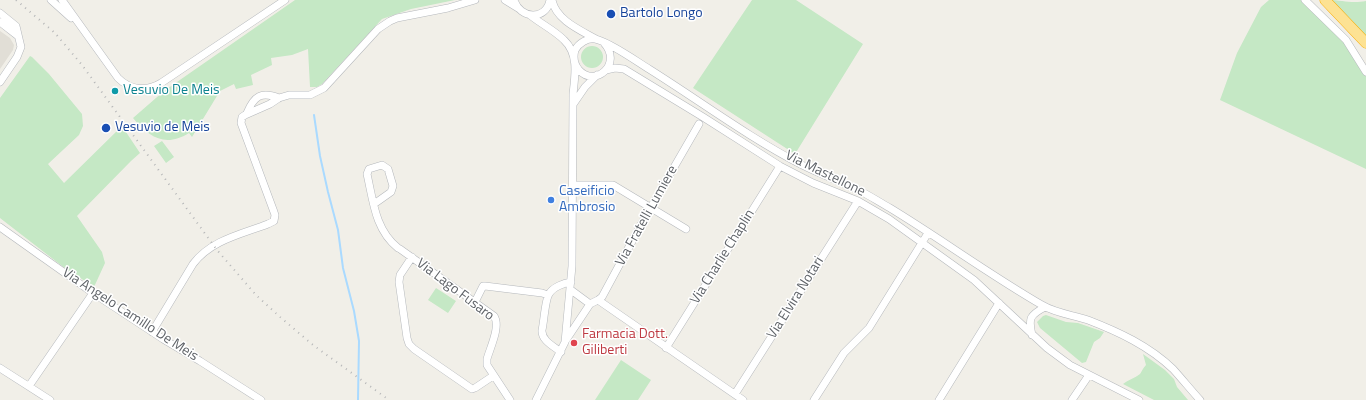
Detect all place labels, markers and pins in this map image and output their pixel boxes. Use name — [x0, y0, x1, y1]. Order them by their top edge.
place label: Bartolo Longo — [620, 6, 703, 22]
marker: Bartolo Longo — [605, 8, 617, 20]
place label: Vesuvio De Meis — [123, 83, 220, 99]
marker: Vesuvio De Meis — [110, 86, 120, 96]
place label: Vesuvio de Meis — [115, 120, 210, 136]
marker: Vesuvio de Meis — [100, 122, 112, 134]
place label: Caseificio Ambrosio — [559, 184, 615, 216]
marker: Caseificio Ambrosio — [546, 195, 556, 205]
place label: Farmacia Dott. Giliberti — [582, 327, 668, 360]
marker: Farmacia Dott. Giliberti — [569, 338, 579, 348]

